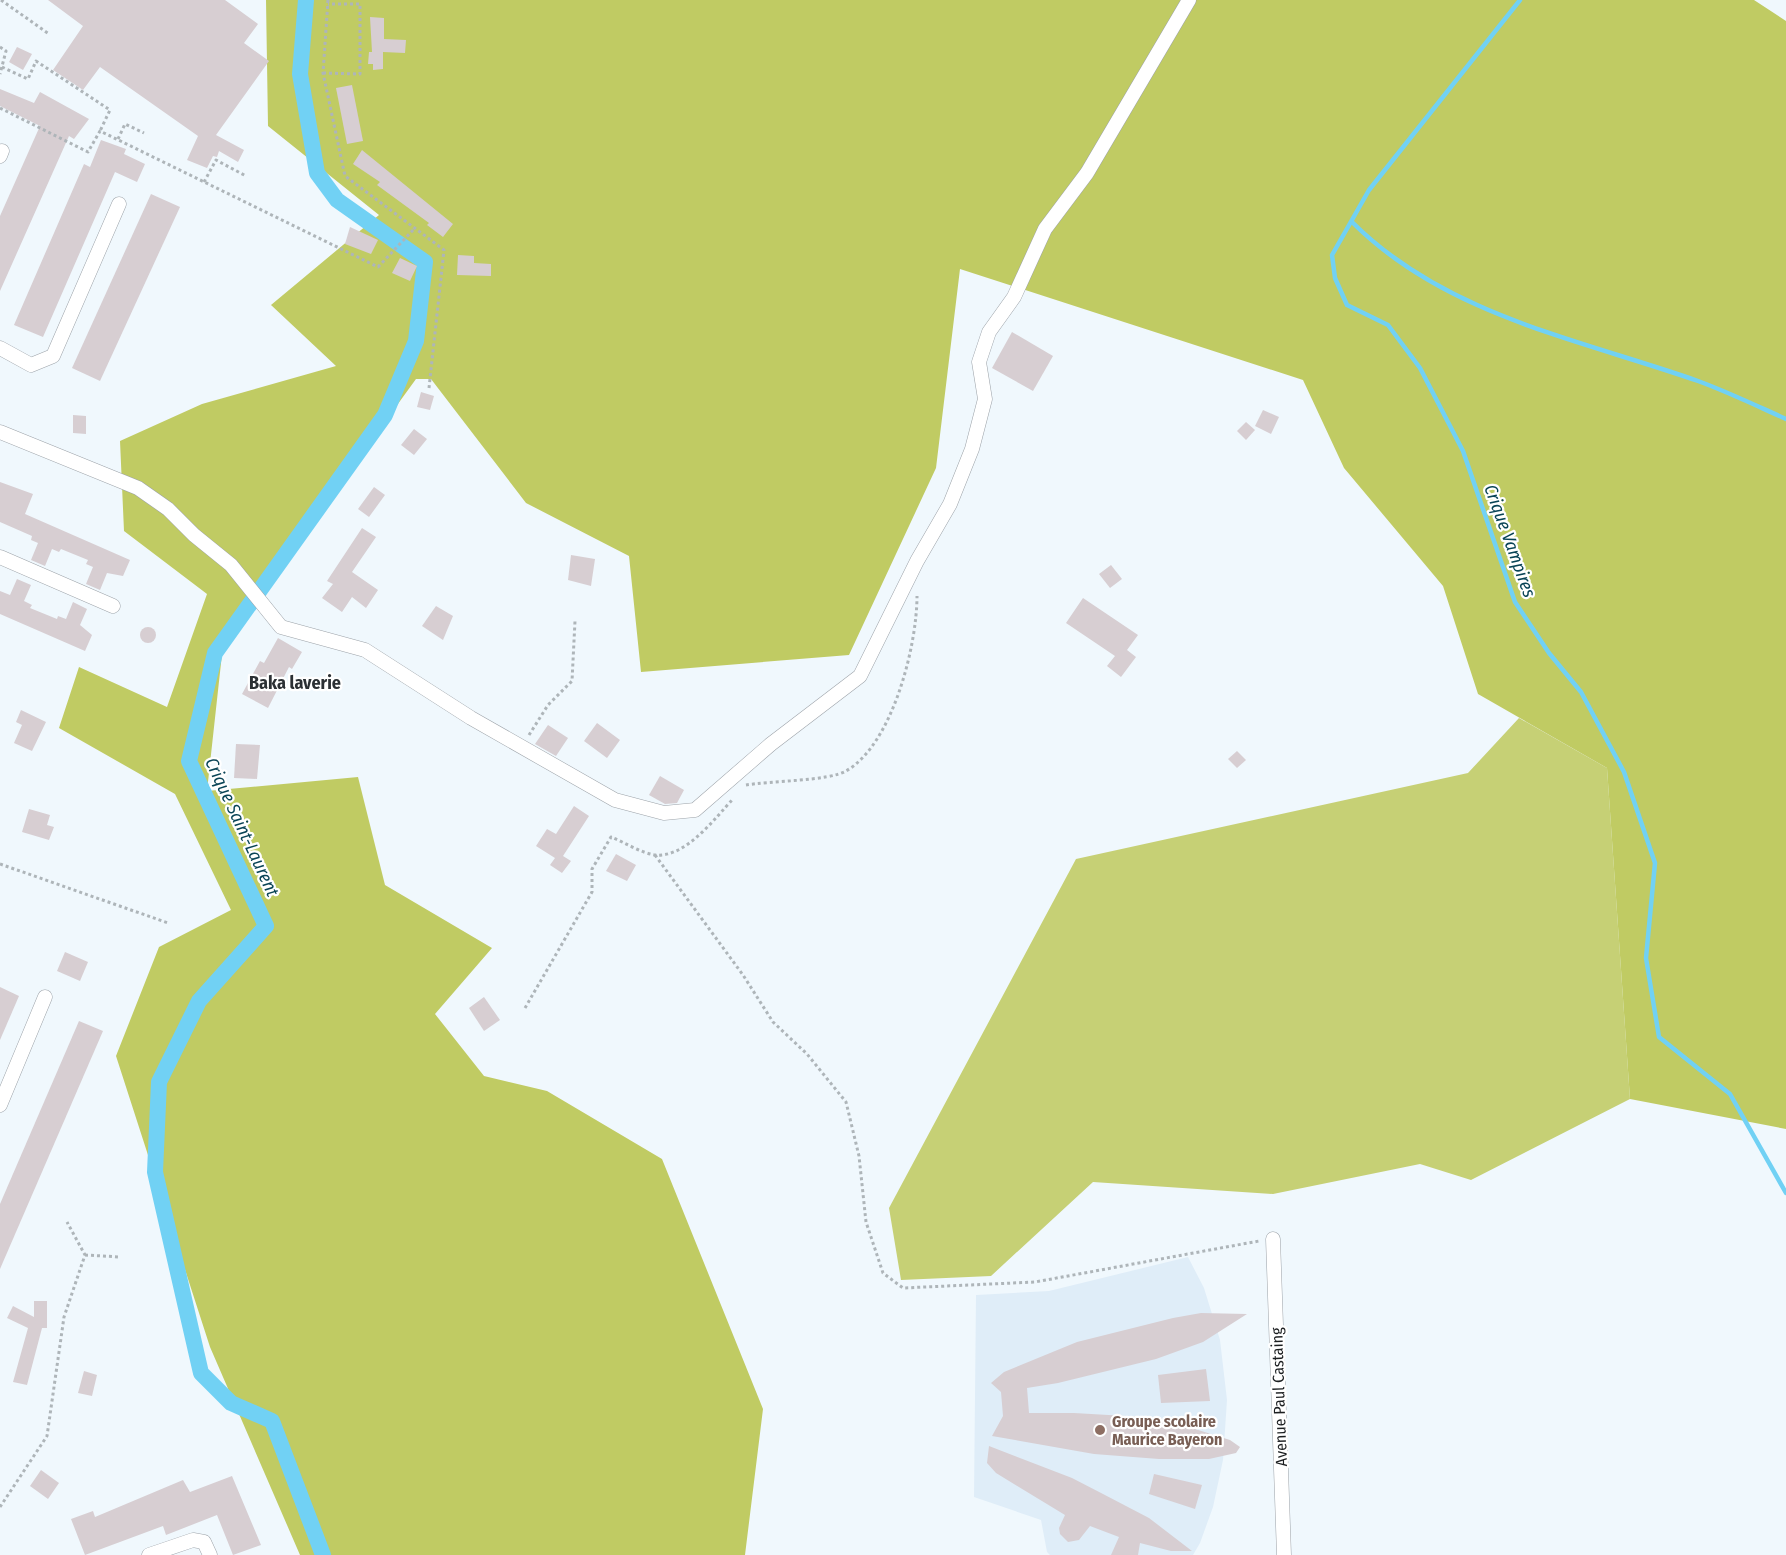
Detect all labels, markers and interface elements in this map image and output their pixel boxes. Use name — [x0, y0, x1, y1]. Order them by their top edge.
water label: Crique Vampires — [1479, 482, 1541, 601]
district label: Baka laverie — [249, 672, 341, 694]
water label: Crique Saint-Laurent — [200, 754, 284, 900]
street label: Avenue Paul Castaing — [1267, 1327, 1291, 1467]
place label: Groupe scolaire Maurice Bayeron — [1112, 1412, 1222, 1449]
marker: Groupe scolaire Maurice Bayeron — [1093, 1423, 1107, 1437]

